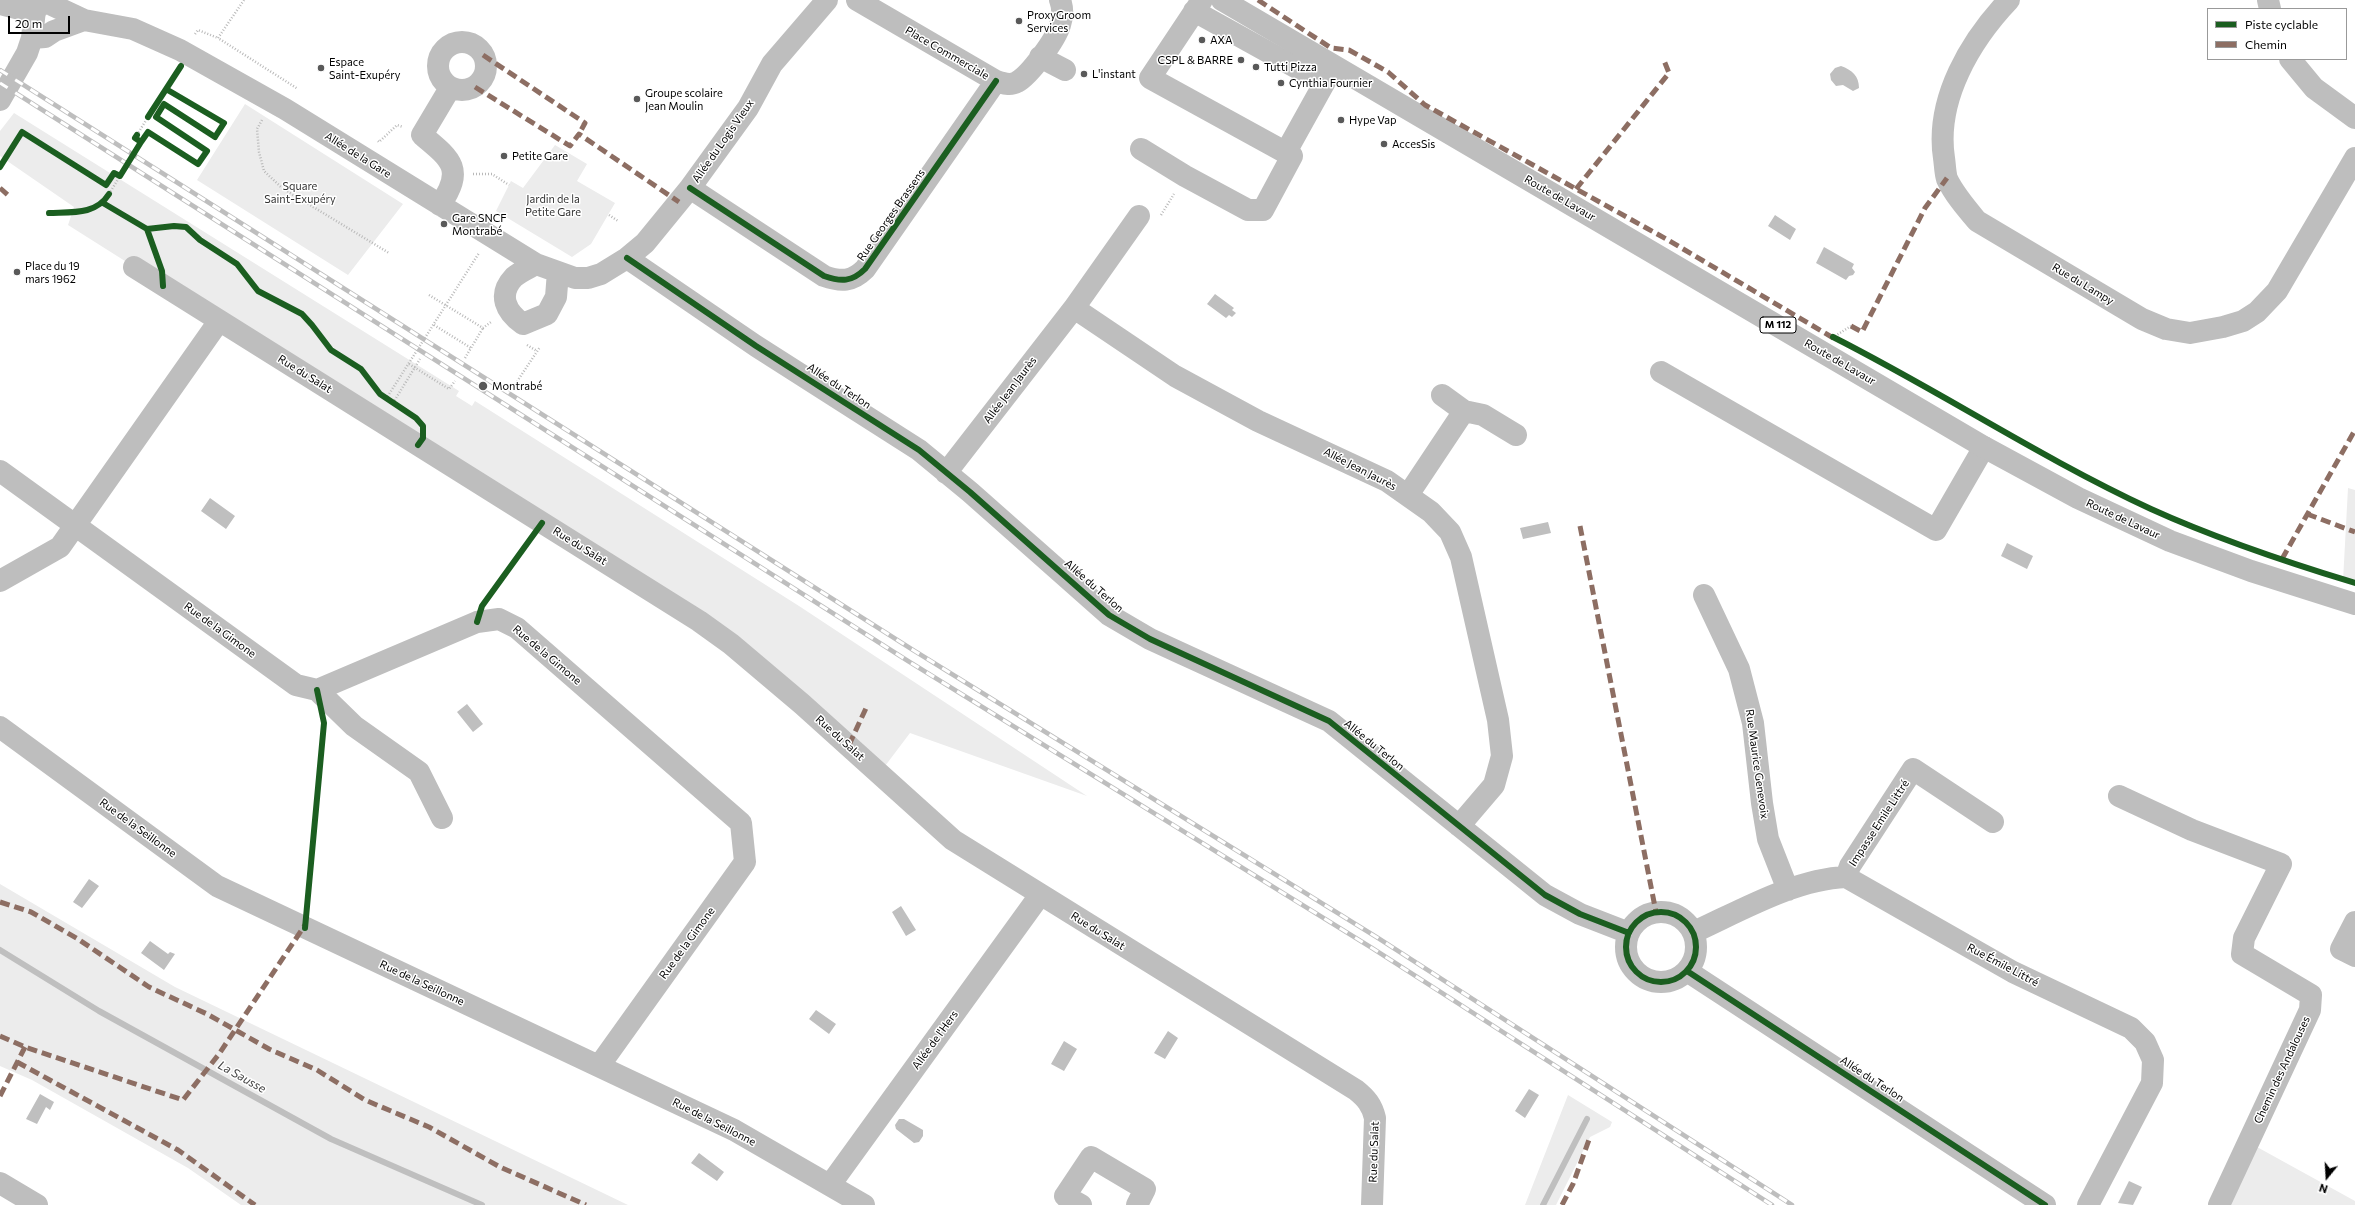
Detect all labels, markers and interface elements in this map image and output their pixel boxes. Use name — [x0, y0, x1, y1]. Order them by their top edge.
scale bar — [10, 8, 72, 34]
place label: ProxyGroom Services — [1027, 8, 1091, 34]
legend — [2207, 8, 2347, 60]
text: 20 m — [15, 16, 42, 30]
marker: ProxyGroom Services — [1014, 16, 1024, 26]
text: Piste cyclable — [2245, 17, 2318, 31]
street label: Place Commerciale — [903, 24, 991, 82]
place label: AXA — [1210, 33, 1233, 47]
marker: AXA — [1197, 35, 1207, 45]
text: Chemin — [2245, 37, 2287, 51]
place label: CSPL & BARRE — [1158, 53, 1233, 67]
place label: Espace Saint-Exupéry — [329, 55, 400, 81]
marker: CSPL & BARRE — [1236, 55, 1246, 65]
place label: Tutti Pizza — [1264, 60, 1317, 74]
marker: Tutti Pizza — [1251, 62, 1261, 72]
marker: Espace Saint-Exupéry — [316, 63, 326, 73]
place label: L'instant — [1092, 67, 1136, 81]
marker: L'instant — [1079, 69, 1089, 79]
place label: Cynthia Fournier — [1289, 76, 1372, 90]
marker: Cynthia Fournier — [1276, 78, 1286, 88]
place label: Groupe scolaire Jean Moulin — [645, 86, 723, 112]
marker: Groupe scolaire Jean Moulin — [632, 94, 642, 104]
street label: Allée du Logis Vieux — [689, 97, 757, 185]
place label: Hype Vap — [1349, 113, 1397, 127]
marker: Hype Vap — [1336, 115, 1346, 125]
street label: Allée de la Gare — [322, 129, 394, 181]
place label: AccesSis — [1392, 137, 1435, 151]
marker: AccesSis — [1379, 139, 1389, 149]
place label: Petite Gare — [512, 149, 568, 163]
marker: Petite Gare — [499, 151, 509, 161]
street label: Rue Georges Brassens — [854, 166, 928, 264]
street label: Route de Lavaur — [1522, 172, 1598, 224]
park label: Square Saint-Exupéry — [264, 179, 336, 205]
park label: Jardin de la Petite Gare — [525, 192, 581, 218]
place label: Gare SNCF Montrabé — [452, 211, 507, 237]
marker: Gare SNCF Montrabé — [439, 219, 449, 229]
place label: Place du 19 mars 1962 — [25, 259, 80, 285]
street label: Rue du Lampy — [2050, 260, 2116, 308]
marker: Place du 19 mars 1962 — [12, 267, 22, 277]
road number: M 112 — [1760, 317, 1796, 333]
street label: Route de Lavaur — [1802, 336, 1878, 388]
street label: Rue du Salat — [276, 352, 334, 396]
street label: Allée Jean Jaurès — [981, 354, 1039, 426]
street label: Allée du Terlon — [805, 360, 873, 412]
place label: Montrabé — [492, 379, 542, 393]
marker: Montrabé — [477, 380, 489, 392]
street label: Allée Jean Jaurès — [1321, 445, 1399, 493]
street label: Route de Lavaur — [2084, 496, 2162, 542]
street label: Rue du Salat — [551, 524, 609, 568]
street label: Allée du Terlon — [1062, 557, 1126, 615]
street label: Rue de la Gimone — [182, 600, 258, 660]
street label: Rue de la Gimone — [510, 622, 584, 688]
street label: Rue Maurice Genevoix — [1743, 708, 1771, 820]
street label: Rue du Salat — [813, 713, 867, 763]
street label: Allée du Terlon — [1341, 717, 1407, 773]
street label: Impasse Emile Littré — [1846, 777, 1912, 869]
street label: Rue de la Seillonne — [97, 796, 179, 860]
street label: Rue de la Gimone — [657, 905, 717, 981]
street label: Rue du Salat — [1069, 909, 1127, 953]
street label: Rue Émile Littré — [1965, 941, 2041, 989]
street label: Rue de la Seillonne — [378, 958, 466, 1008]
street label: Allée de l'Hers — [909, 1008, 961, 1072]
street label: Chemin des Andalouses — [2251, 1014, 2313, 1126]
street label: Allée du Terlon — [1838, 1053, 1906, 1105]
water label: La Sausse — [215, 1058, 269, 1096]
street label: Rue de la Seillonne — [670, 1095, 758, 1149]
street label: Rue du Salat — [1366, 1121, 1382, 1183]
north arrow — [2307, 1157, 2347, 1197]
text: N — [2317, 1181, 2329, 1196]

